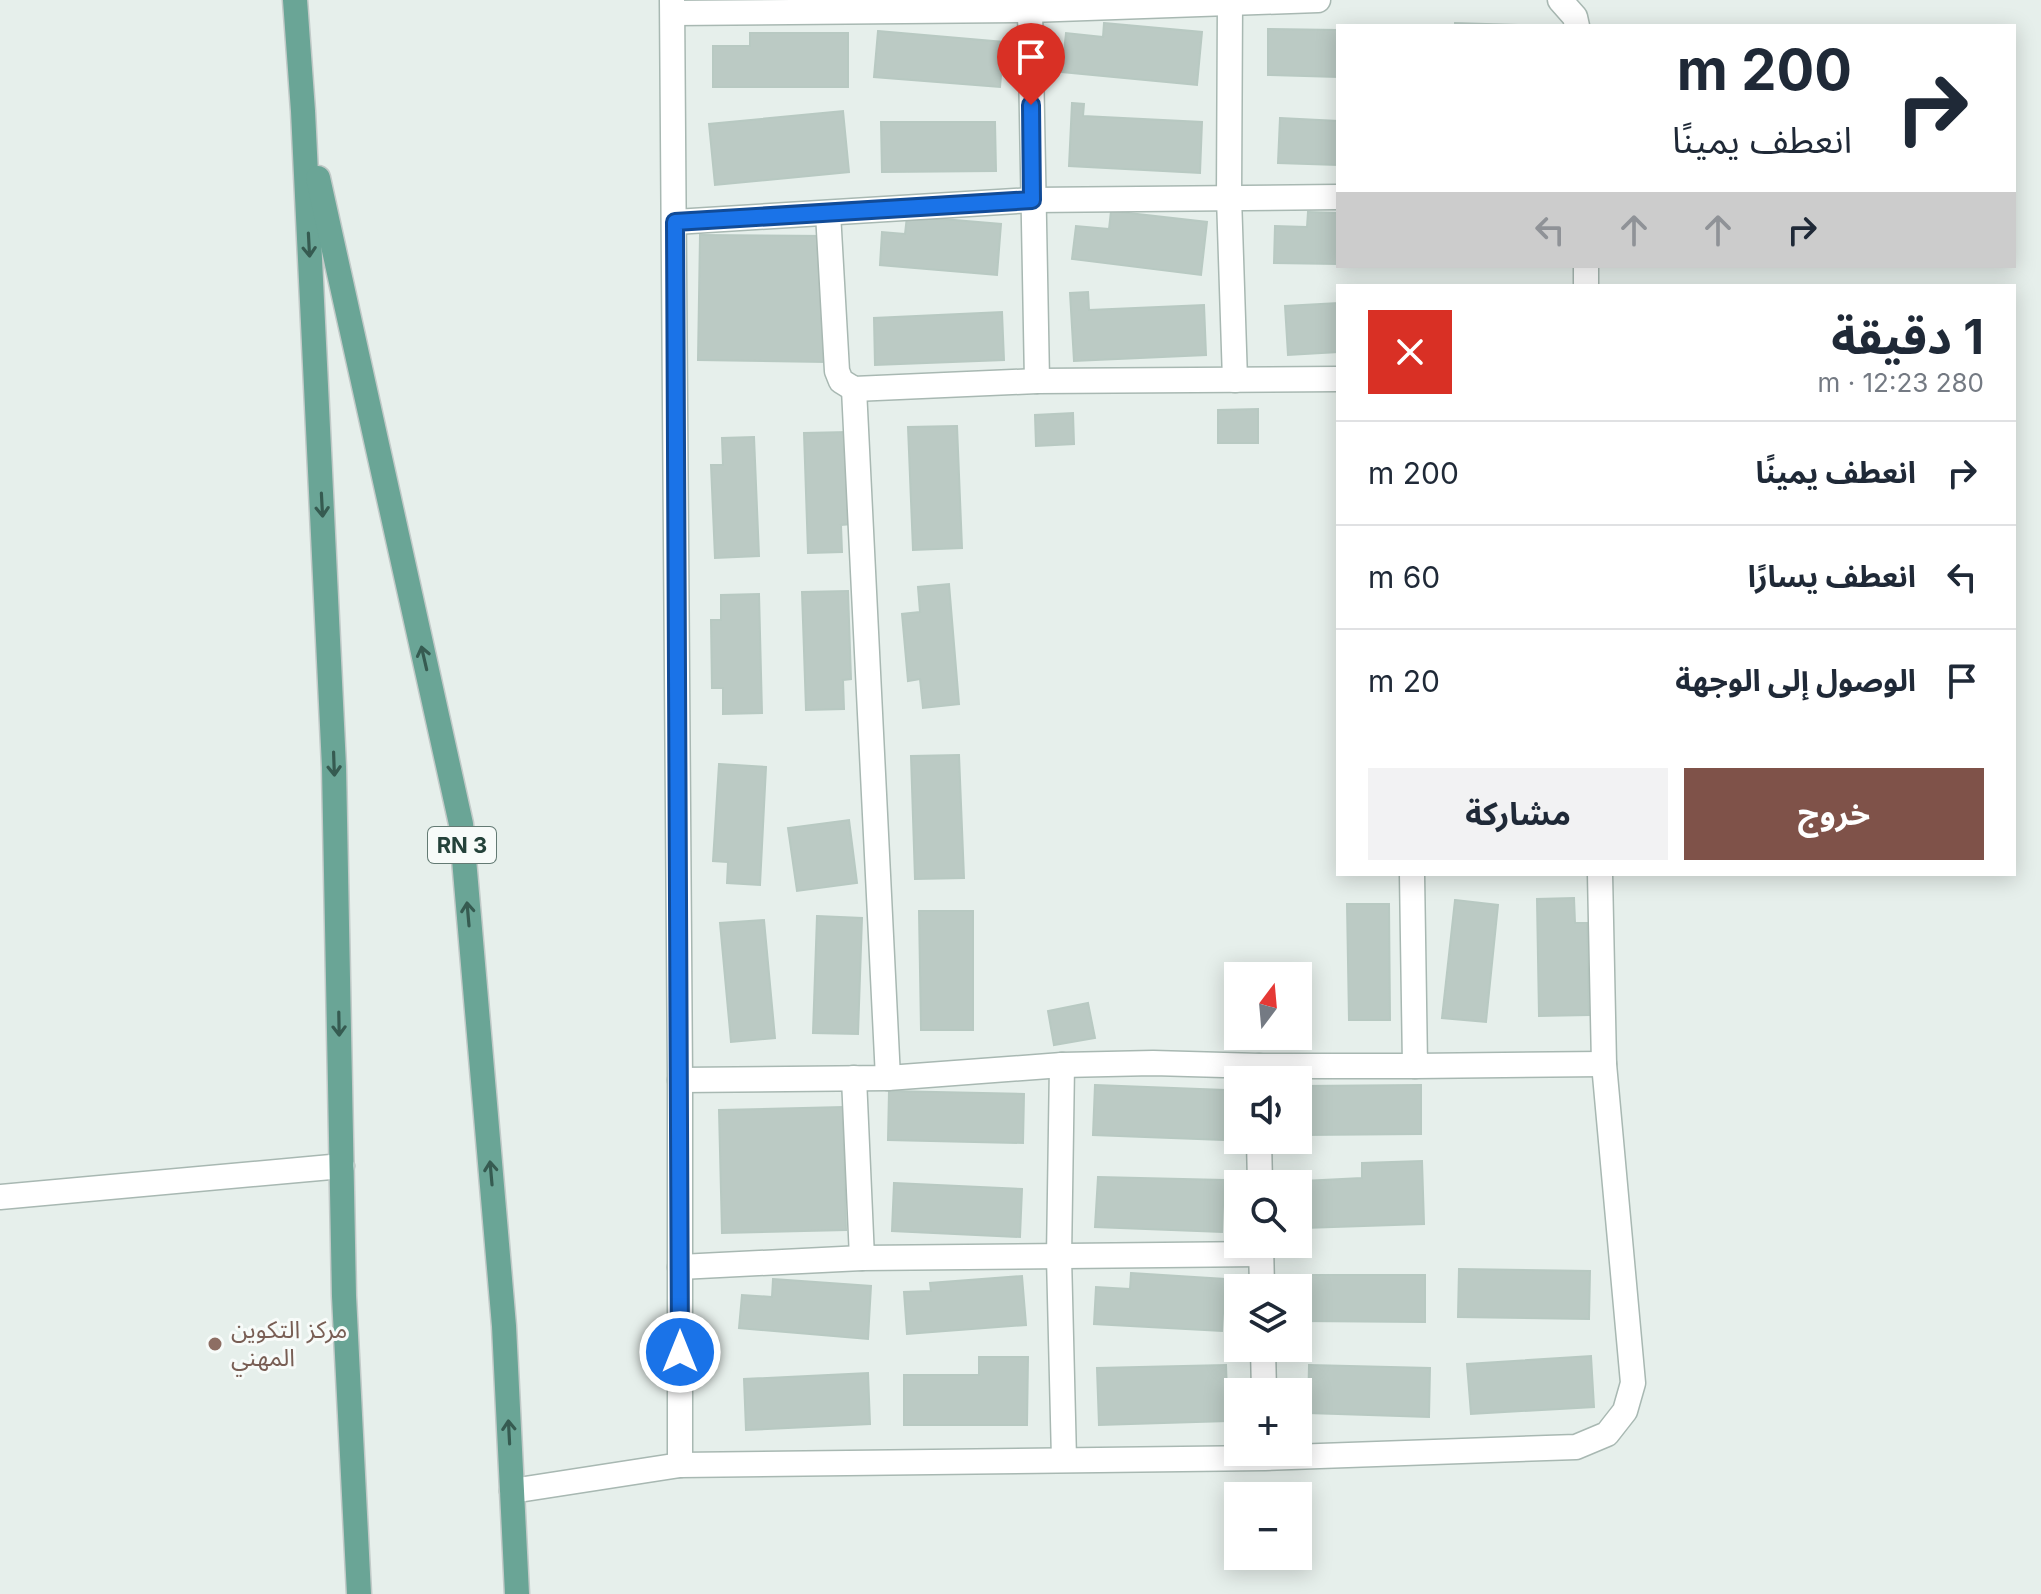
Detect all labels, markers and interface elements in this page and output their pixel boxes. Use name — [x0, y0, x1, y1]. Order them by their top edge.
pin — [997, 23, 1065, 105]
icon: arrive — [1009, 35, 1053, 79]
text: 200 m — [1677, 36, 1852, 104]
icon: right — [1880, 56, 1984, 160]
text: انعطف يمينًا — [1672, 118, 1852, 162]
icon: left — [1528, 208, 1572, 252]
icon: ahead — [1612, 208, 1656, 252]
icon: ahead — [1696, 208, 1740, 252]
icon: right — [1780, 208, 1824, 252]
one-way arrow — [302, 231, 317, 258]
text: 1 دقيقة — [1831, 307, 1984, 366]
button: close — [1368, 310, 1452, 394]
text: 280 m · 12:23 — [1818, 367, 1984, 398]
icon: right — [1940, 451, 1984, 495]
text: انعطف يمينًا — [1756, 454, 1916, 490]
text: 200 m — [1368, 455, 1459, 491]
one-way arrow — [315, 491, 330, 518]
icon: left — [1940, 555, 1984, 599]
text: انعطف يسارًا — [1748, 558, 1916, 594]
text: 60 m — [1368, 559, 1440, 595]
one-way arrow — [416, 646, 431, 672]
icon: arrive — [1940, 659, 1984, 703]
text: الوصول إلى الوجهة — [1675, 662, 1916, 698]
text: 20 m — [1368, 663, 1440, 699]
one-way arrow — [327, 750, 342, 777]
button: مشاركة — [1368, 768, 1668, 860]
button: خروج — [1684, 768, 1984, 860]
road number: RN 3 — [428, 827, 496, 863]
one-way arrow — [460, 901, 475, 928]
north arrow — [1224, 962, 1312, 1050]
map controls — [1224, 962, 1312, 1570]
one-way arrow — [331, 1010, 347, 1037]
button: sound — [1224, 1066, 1312, 1154]
one-way arrow — [483, 1160, 498, 1187]
button: search — [1224, 1170, 1312, 1258]
button: layers — [1224, 1274, 1312, 1362]
position arrow — [638, 1310, 722, 1394]
place label: مركز التكوين المهني — [231, 1315, 347, 1377]
marker: مركز التكوين المهني — [206, 1335, 224, 1353]
button: + — [1224, 1378, 1312, 1466]
one-way arrow — [502, 1419, 517, 1446]
button: − — [1224, 1482, 1312, 1570]

